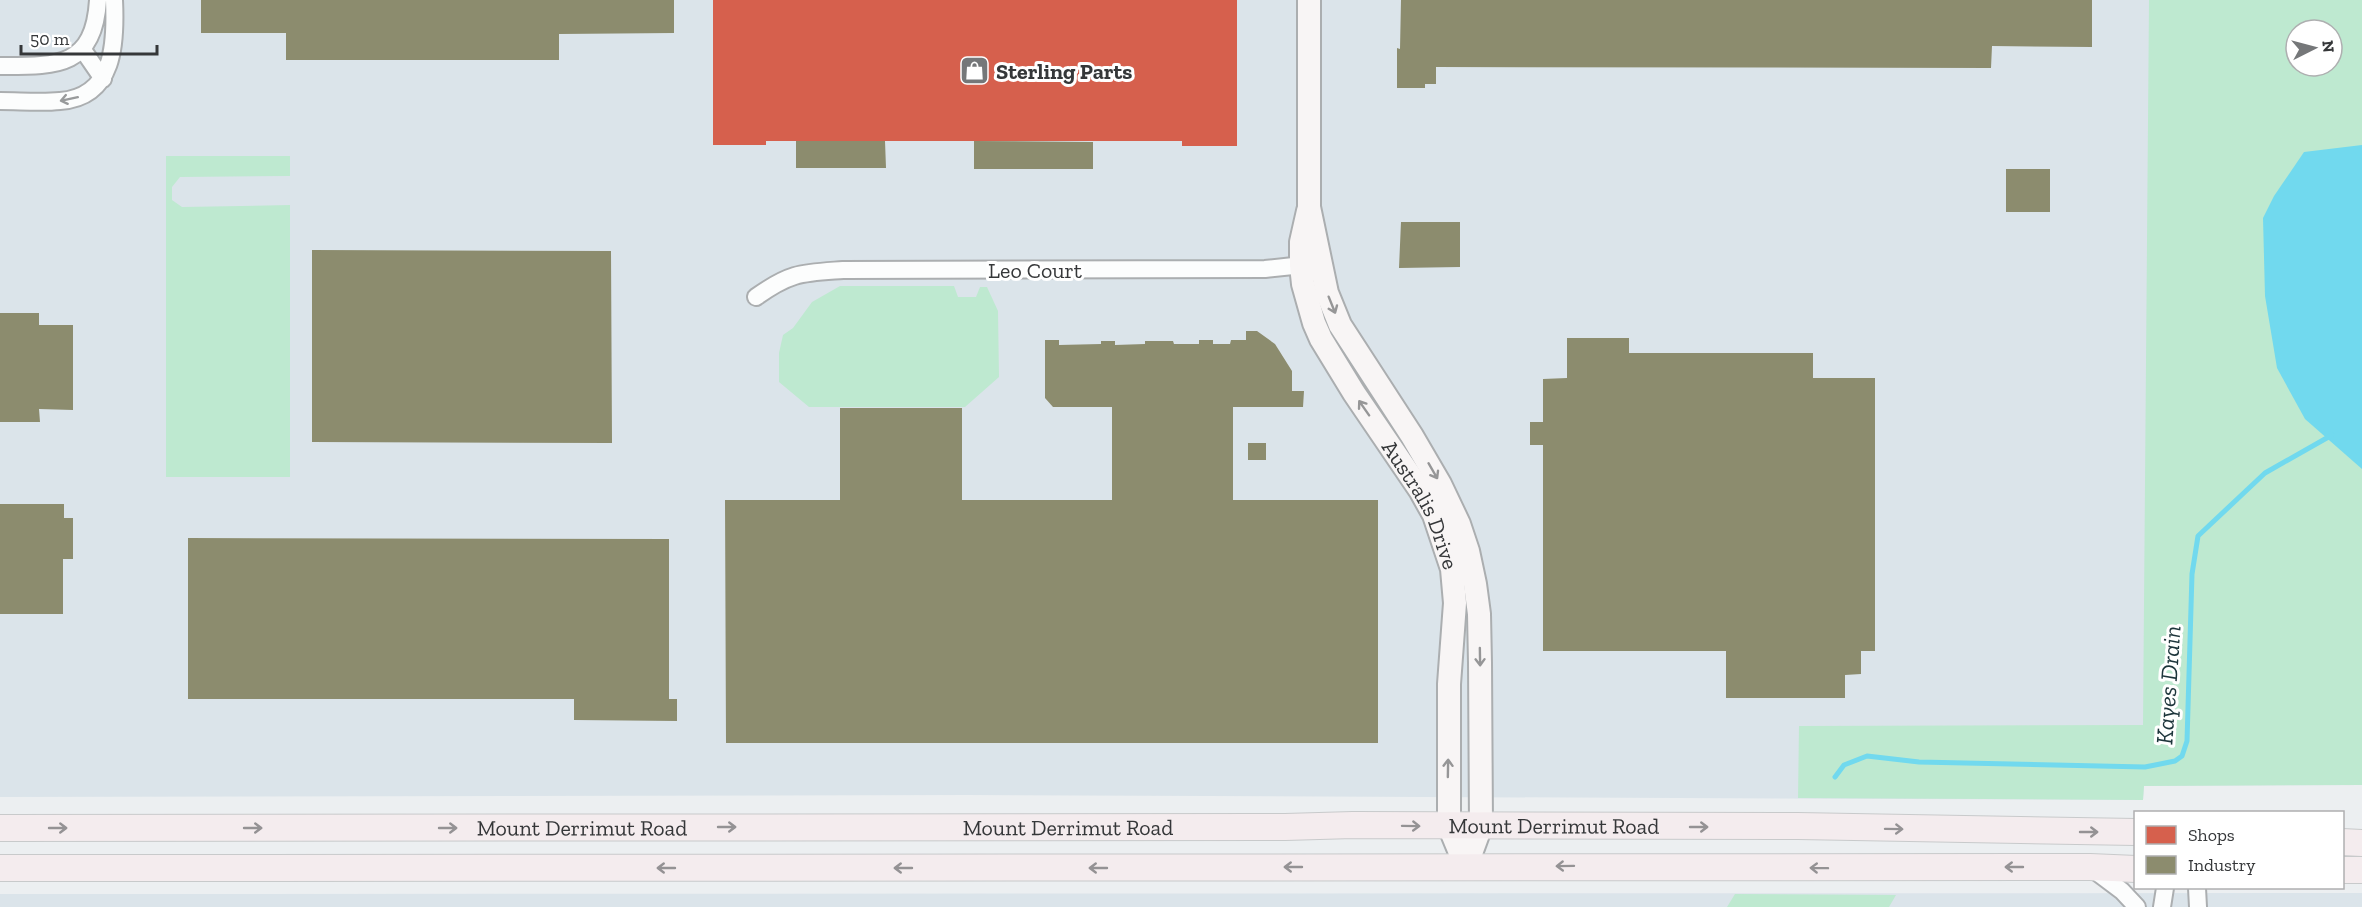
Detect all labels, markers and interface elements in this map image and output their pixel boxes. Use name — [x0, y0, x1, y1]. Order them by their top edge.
scale bar — [21, 18, 158, 56]
north arrow — [2284, 18, 2344, 78]
text: 50 m — [30, 28, 70, 50]
text: N — [2318, 39, 2339, 54]
shop icon: Sterling Parts — [959, 55, 991, 87]
place label: Sterling Parts — [996, 58, 1132, 85]
one-way arrow — [60, 94, 79, 105]
street label: Leo Court — [988, 257, 1083, 284]
one-way arrow — [1327, 295, 1338, 313]
one-way arrow — [1358, 400, 1370, 417]
street label: Australis Drive — [1376, 435, 1465, 572]
one-way arrow — [1427, 462, 1439, 479]
water label: Kayes Drain — [2149, 625, 2187, 745]
one-way arrow — [1474, 647, 1486, 667]
one-way arrow — [1442, 758, 1454, 778]
legend — [2134, 811, 2344, 889]
street label: Mount Derrimut Road — [1449, 812, 1659, 839]
street label: Mount Derrimut Road — [477, 814, 687, 841]
street label: Mount Derrimut Road — [963, 814, 1173, 841]
one-way arrow — [1401, 820, 1421, 832]
one-way arrow — [717, 821, 737, 833]
one-way arrow — [1689, 821, 1709, 833]
one-way arrow — [48, 822, 68, 834]
one-way arrow — [243, 822, 263, 834]
one-way arrow — [438, 822, 458, 834]
one-way arrow — [1884, 823, 1904, 834]
text: Shops — [2188, 824, 2235, 846]
one-way arrow — [2079, 826, 2099, 838]
text: Industry — [2188, 854, 2256, 876]
one-way arrow — [1555, 860, 1575, 872]
one-way arrow — [1284, 861, 1304, 873]
one-way arrow — [2005, 861, 2025, 873]
one-way arrow — [657, 862, 677, 874]
one-way arrow — [894, 862, 914, 874]
one-way arrow — [1089, 862, 1109, 874]
one-way arrow — [1810, 862, 1830, 873]

